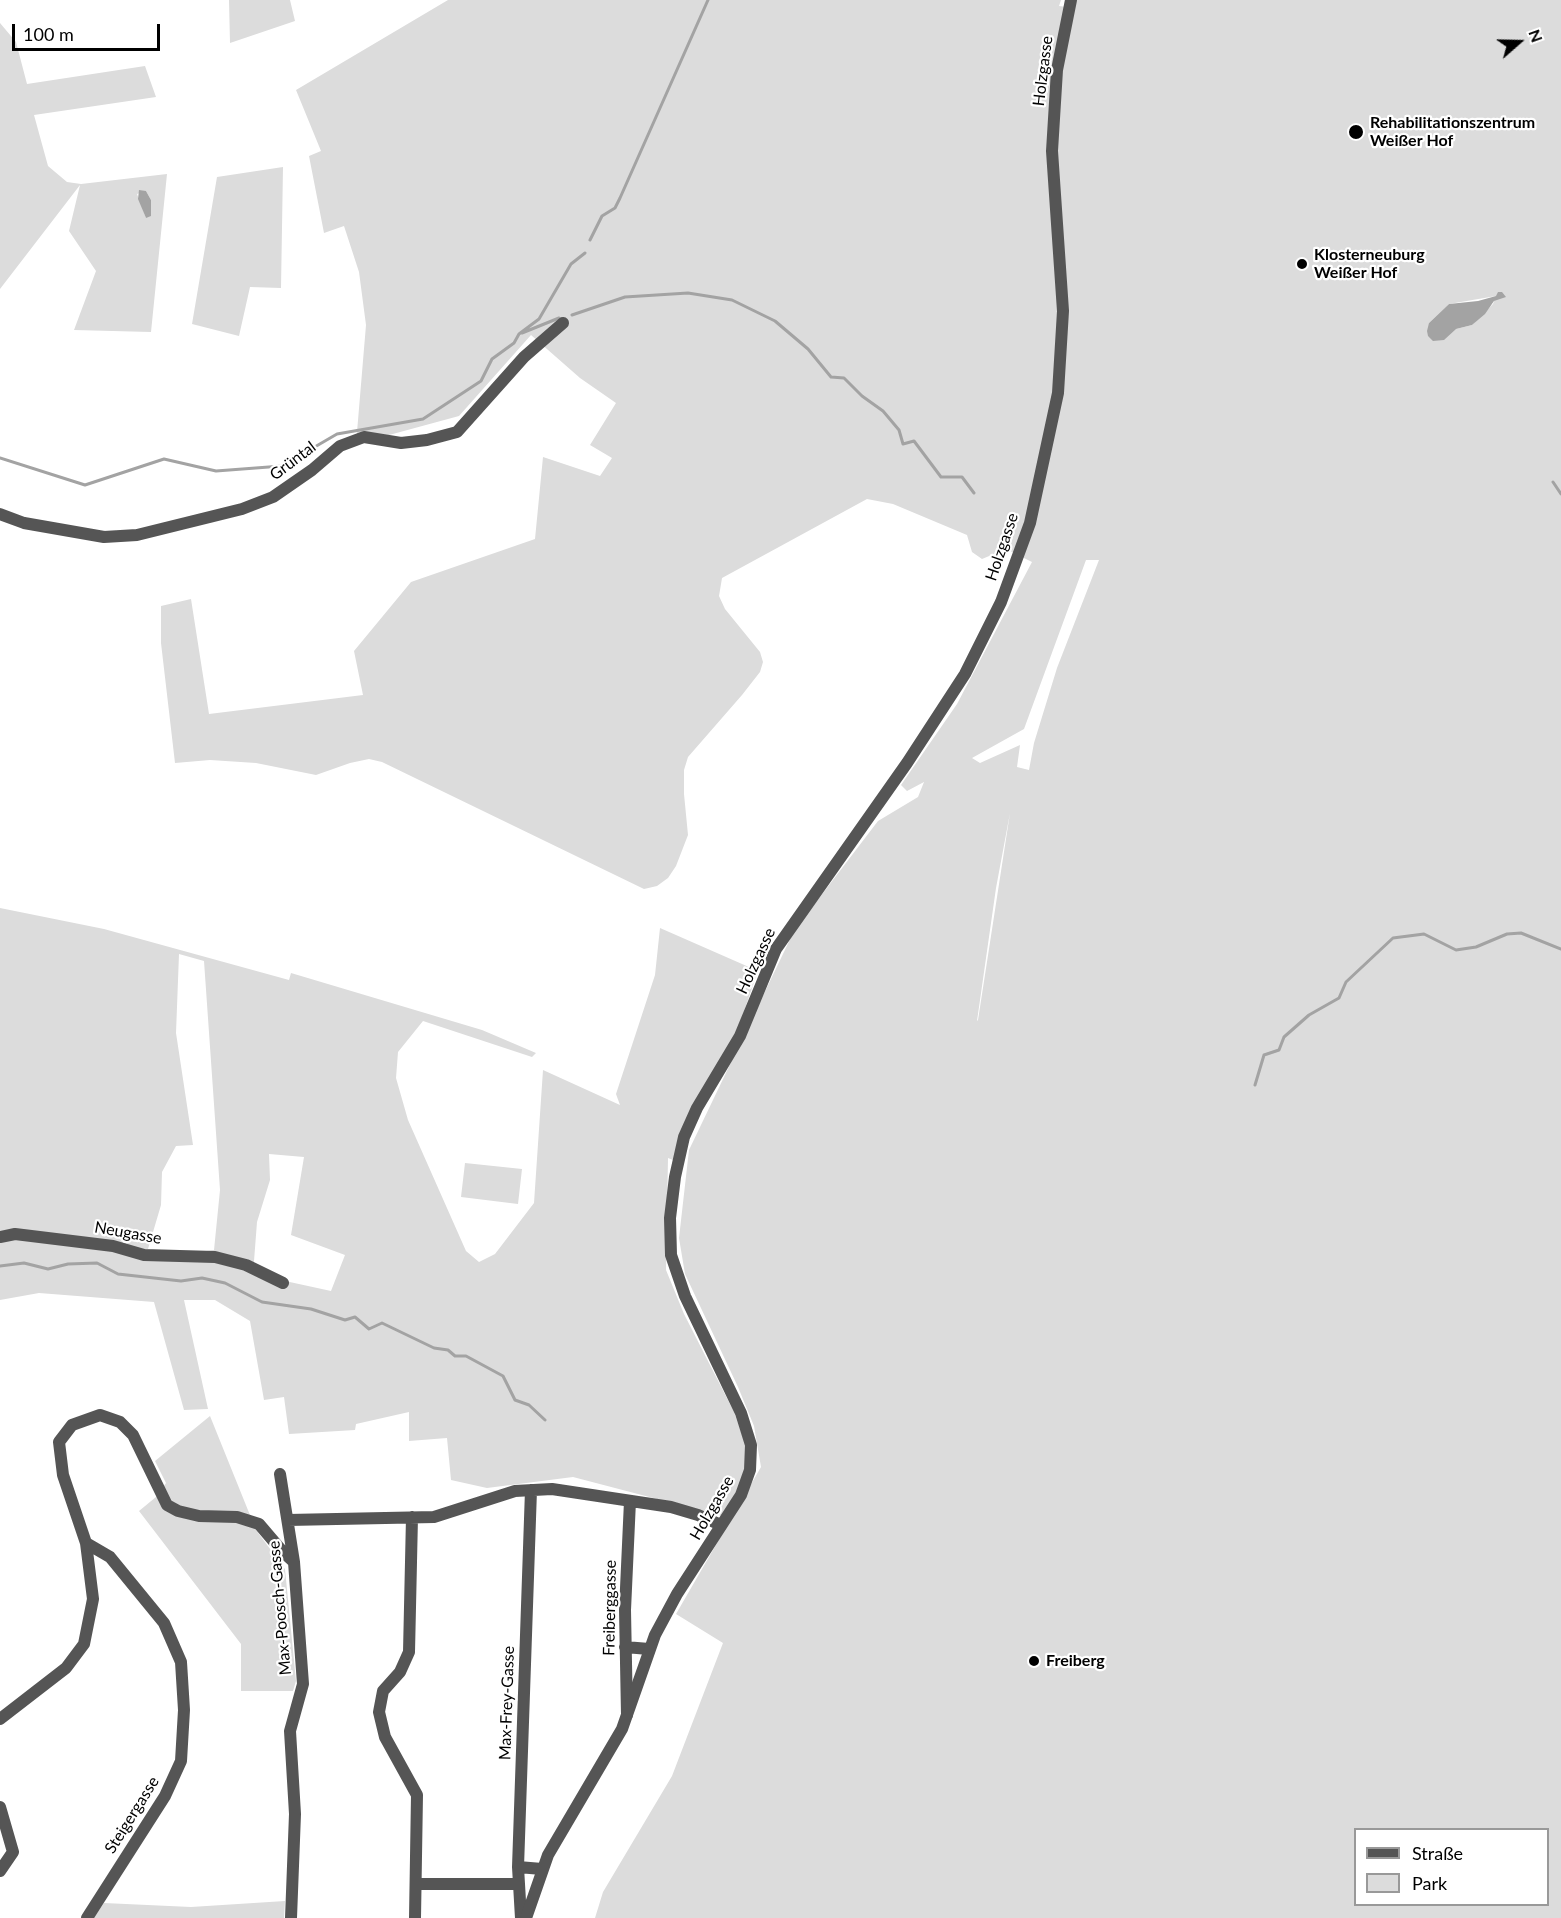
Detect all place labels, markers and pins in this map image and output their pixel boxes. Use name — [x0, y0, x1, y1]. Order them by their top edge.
place label: Rehabilitationszentrum Weißer Hof — [1370, 113, 1535, 151]
marker: Rehabilitationszentrum Weißer Hof — [1347, 123, 1365, 141]
place label: Klosterneuburg Weißer Hof — [1314, 245, 1425, 283]
marker: Klosterneuburg Weißer Hof — [1295, 257, 1309, 271]
place label: Freiberg — [1046, 1651, 1105, 1671]
marker: Freiberg — [1027, 1654, 1041, 1668]

